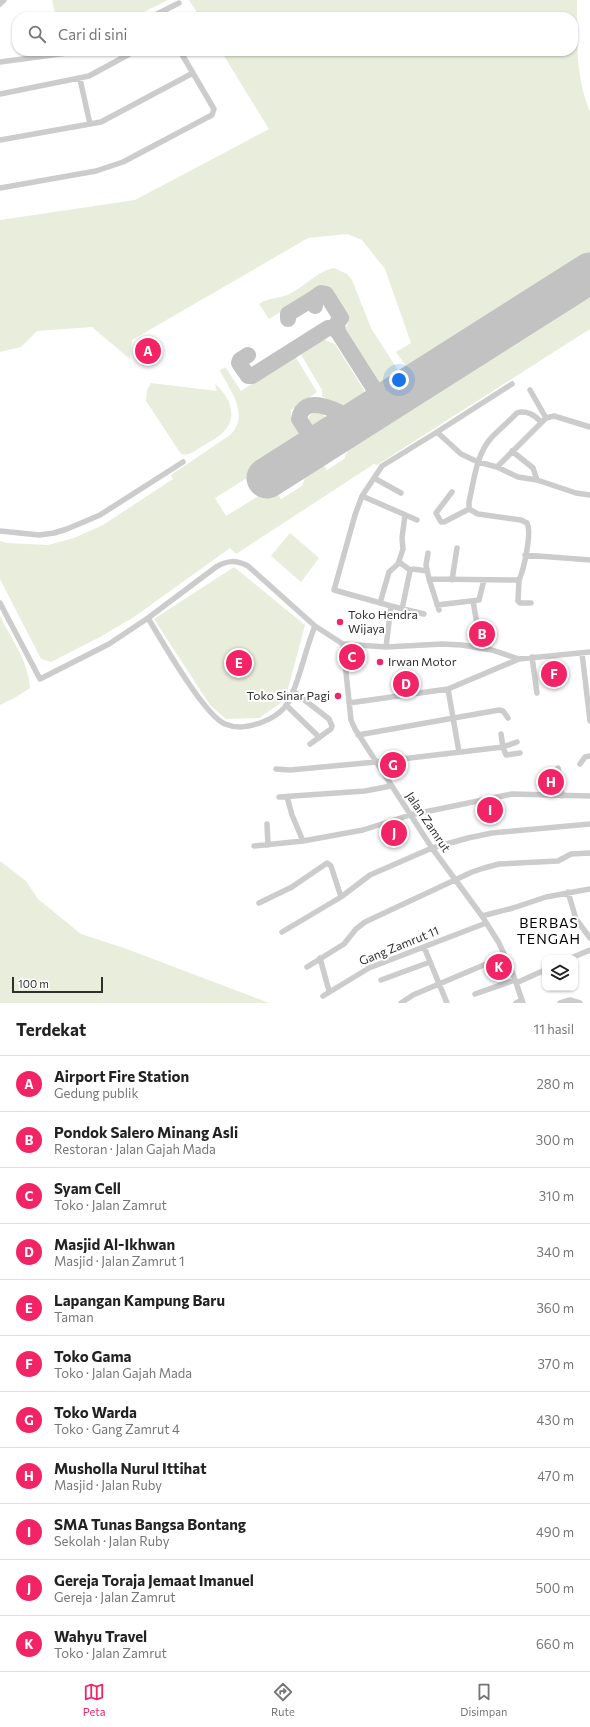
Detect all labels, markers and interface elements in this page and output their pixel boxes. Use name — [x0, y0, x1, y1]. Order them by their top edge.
search box — [12, 12, 578, 56]
icon: search — [26, 23, 48, 45]
text: Cari di sini — [58, 25, 127, 43]
pin: A — [135, 336, 161, 366]
your location — [389, 370, 409, 390]
place label: Toko Hendra Wijaya — [348, 607, 418, 635]
marker: Toko Hendra Wijaya — [335, 617, 345, 627]
pin: B — [469, 619, 495, 649]
pin: C — [339, 642, 365, 672]
pin: E — [226, 648, 252, 678]
place label: Irwan Motor — [388, 654, 457, 668]
marker: Irwan Motor — [375, 657, 385, 667]
pin: F — [541, 659, 567, 689]
pin: D — [393, 669, 419, 699]
place label: Toko Sinar Pagi — [247, 688, 330, 702]
marker: Toko Sinar Pagi — [333, 691, 343, 701]
pin: G — [380, 750, 406, 780]
pin: H — [538, 767, 564, 797]
street label: Jalan Zamrut — [403, 789, 454, 855]
pin: I — [477, 795, 503, 825]
pin: J — [381, 818, 407, 848]
district label: BERBAS TENGAH — [517, 914, 581, 947]
street label: Gang Zamrut 11 — [357, 923, 440, 967]
pin: K — [486, 952, 512, 982]
map controls — [542, 955, 578, 991]
button: layers — [542, 955, 578, 991]
scale bar — [12, 975, 103, 994]
text: 100 m — [18, 977, 49, 990]
text: Terdekat — [16, 1019, 86, 1040]
text: 11 hasil — [534, 1021, 574, 1037]
text: Airport Fire Station — [54, 1067, 189, 1085]
text: A — [24, 1076, 34, 1092]
text: 280 m — [537, 1076, 574, 1092]
text: Gedung publik — [54, 1085, 138, 1101]
text: Pondok Salero Minang Asli — [54, 1123, 238, 1141]
text: B — [25, 1132, 33, 1148]
text: 300 m — [536, 1132, 574, 1148]
text: Restoran · Jalan Gajah Mada — [54, 1141, 216, 1157]
text: Syam Cell — [54, 1179, 121, 1197]
text: C — [25, 1188, 33, 1204]
text: 310 m — [539, 1188, 574, 1204]
text: Toko · Jalan Zamrut — [54, 1197, 167, 1213]
text: Masjid Al-Ikhwan — [54, 1235, 175, 1253]
text: D — [24, 1244, 34, 1260]
text: 340 m — [536, 1244, 574, 1260]
text: Masjid · Jalan Zamrut 1 — [54, 1253, 185, 1269]
text: Lapangan Kampung Baru — [54, 1291, 225, 1309]
text: E — [25, 1300, 33, 1316]
text: 360 m — [536, 1300, 574, 1316]
text: Taman — [54, 1309, 94, 1325]
text: Toko Gama — [54, 1347, 131, 1365]
text: F — [25, 1356, 33, 1372]
text: 370 m — [537, 1356, 574, 1372]
text: Toko · Jalan Gajah Mada — [54, 1365, 192, 1381]
text: Toko Warda — [54, 1403, 137, 1421]
text: G — [24, 1412, 34, 1428]
text: 430 m — [536, 1412, 574, 1428]
text: Toko · Gang Zamrut 4 — [54, 1421, 180, 1437]
text: Musholla Nurul Ittihat — [54, 1459, 207, 1477]
text: H — [24, 1468, 34, 1484]
text: 470 m — [537, 1468, 574, 1484]
text: Masjid · Jalan Ruby — [54, 1477, 162, 1493]
text: SMA Tunas Bangsa Bontang — [54, 1515, 246, 1533]
text: I — [27, 1524, 31, 1540]
text: 490 m — [536, 1524, 574, 1540]
text: Sekolah · Jalan Ruby — [54, 1533, 169, 1549]
text: Gereja Toraja Jemaat Imanuel — [54, 1571, 254, 1589]
text: J — [27, 1580, 31, 1596]
text: 500 m — [536, 1580, 574, 1596]
text: Gereja · Jalan Zamrut — [54, 1589, 176, 1605]
text: Wahyu Travel — [54, 1627, 147, 1645]
text: K — [24, 1636, 34, 1652]
text: 660 m — [536, 1636, 574, 1652]
text: Toko · Jalan Zamrut — [54, 1645, 167, 1661]
tab: Peta — [83, 1681, 105, 1718]
tab: Rute — [271, 1681, 295, 1718]
tab: Disimpan — [460, 1681, 507, 1718]

